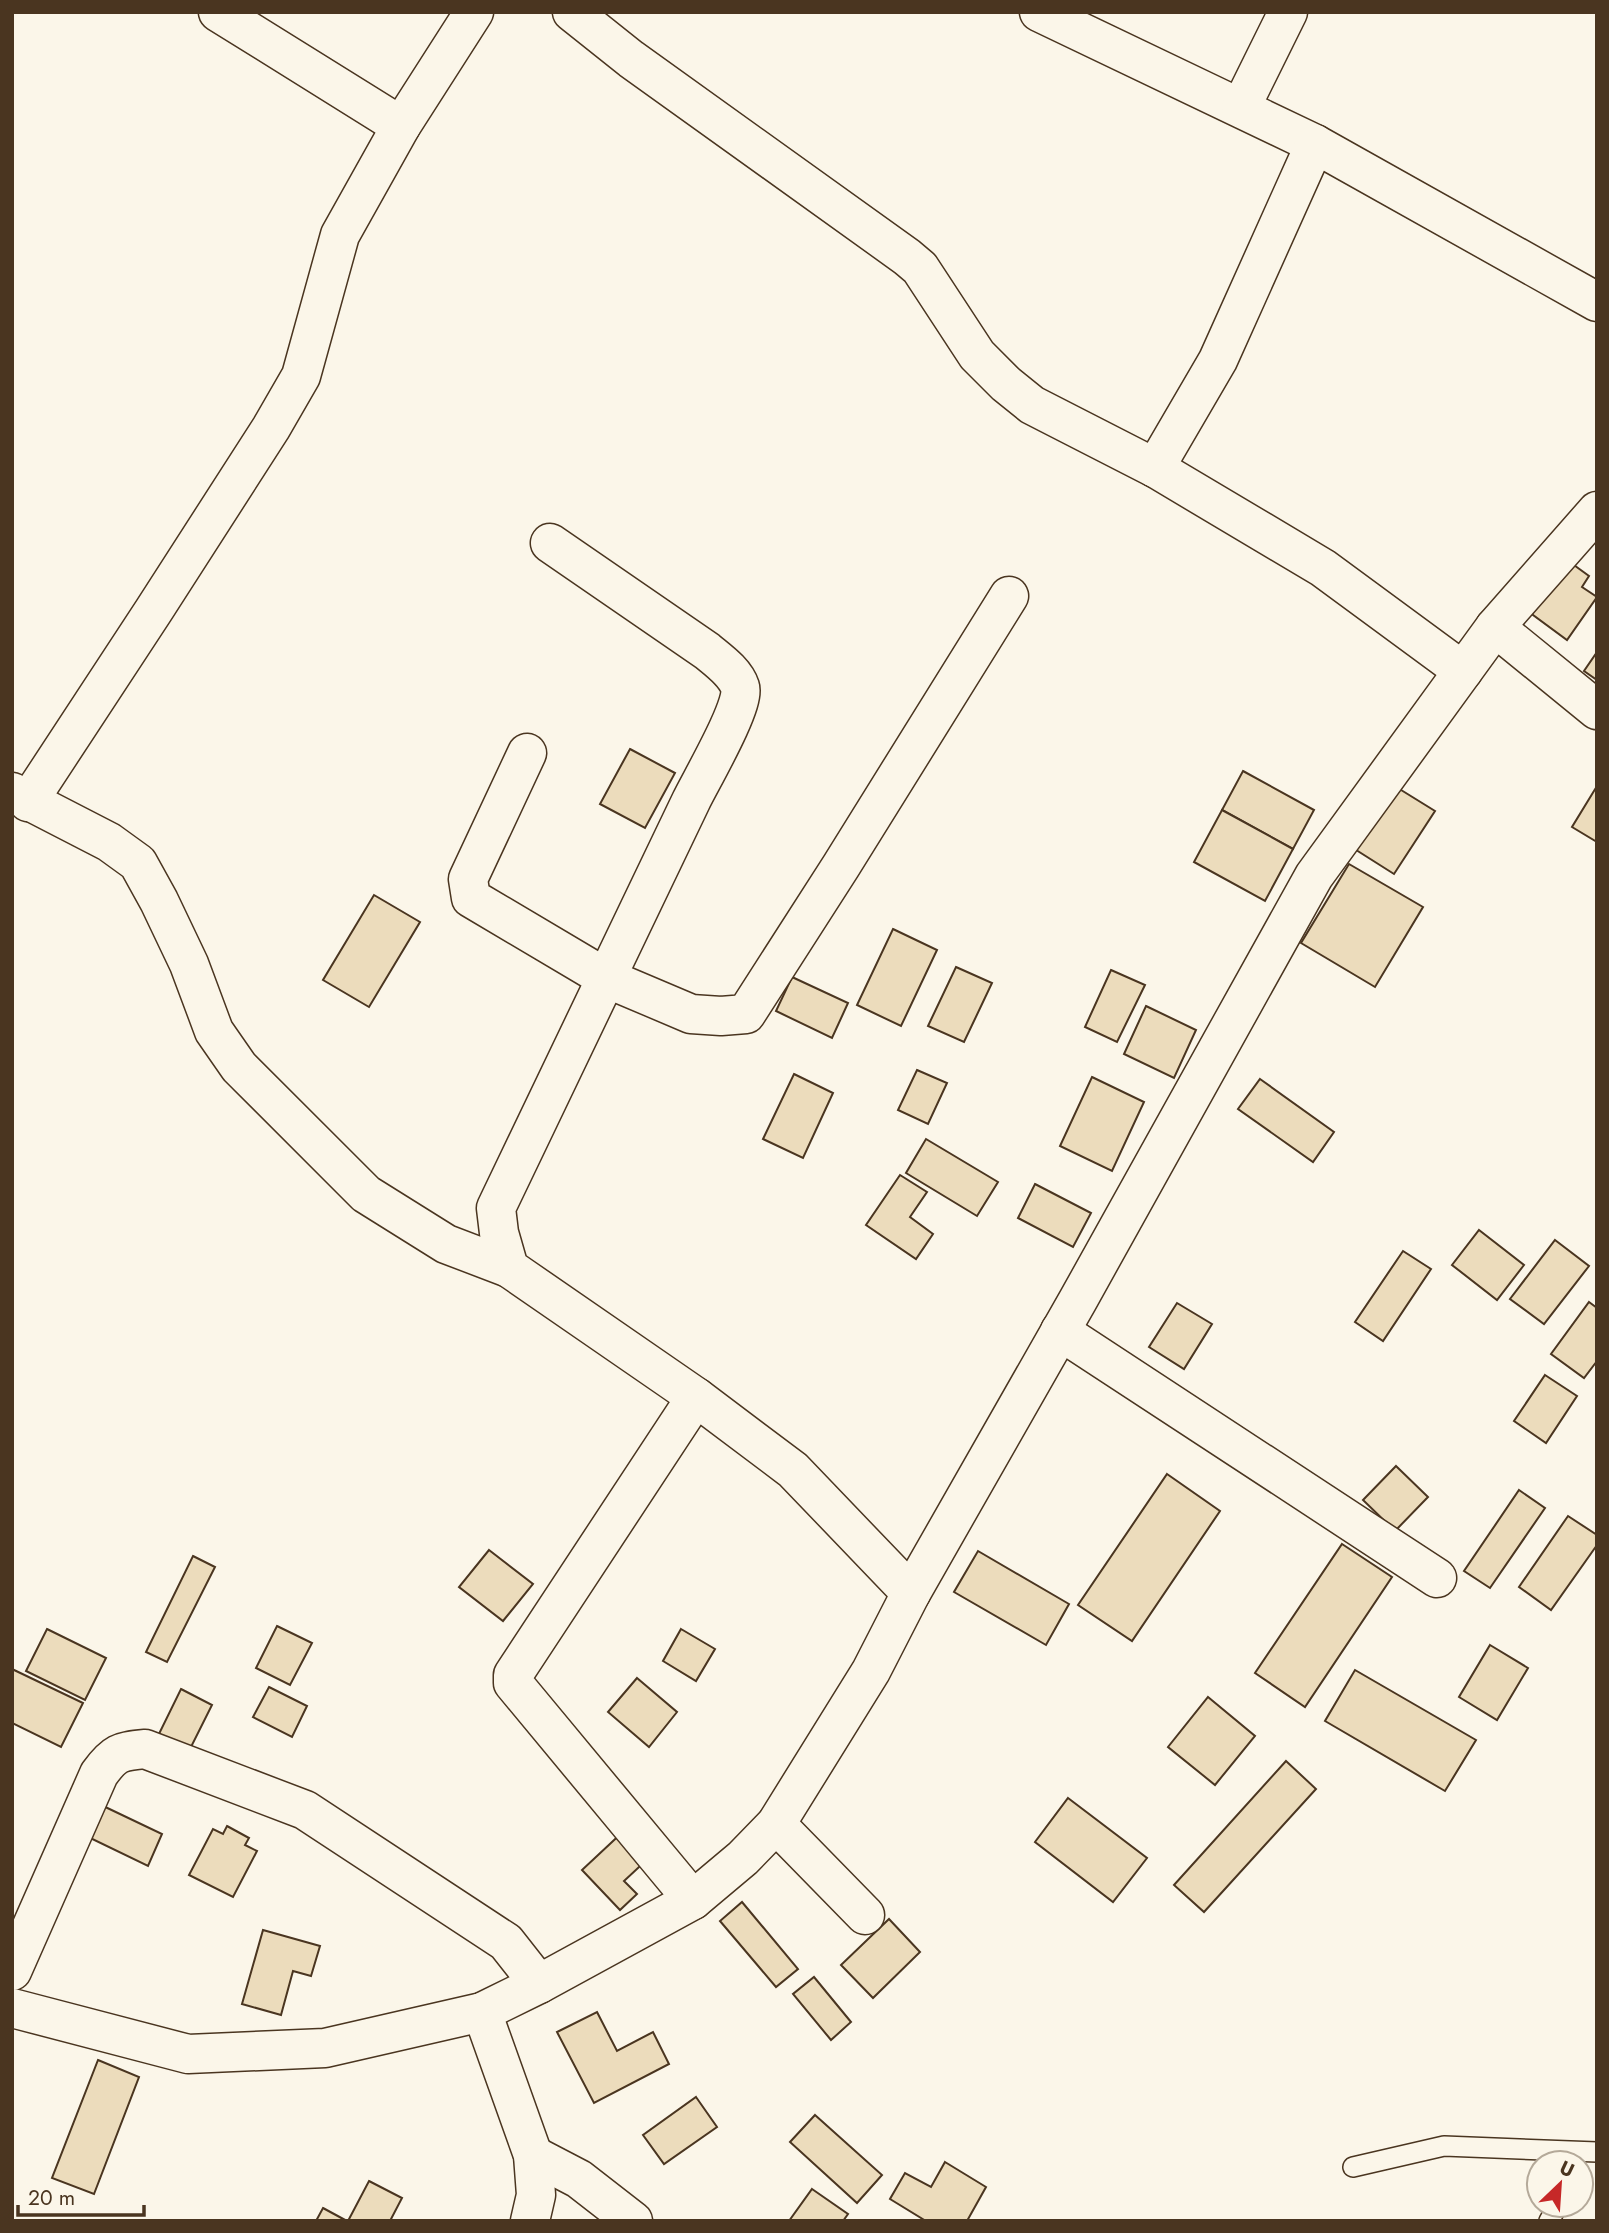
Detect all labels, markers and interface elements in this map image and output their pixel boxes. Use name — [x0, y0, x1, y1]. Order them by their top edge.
north arrow — [1525, 2149, 1595, 2219]
text: U — [1555, 2154, 1579, 2184]
scale bar — [18, 2174, 144, 2218]
text: 20 m — [28, 2183, 75, 2213]

